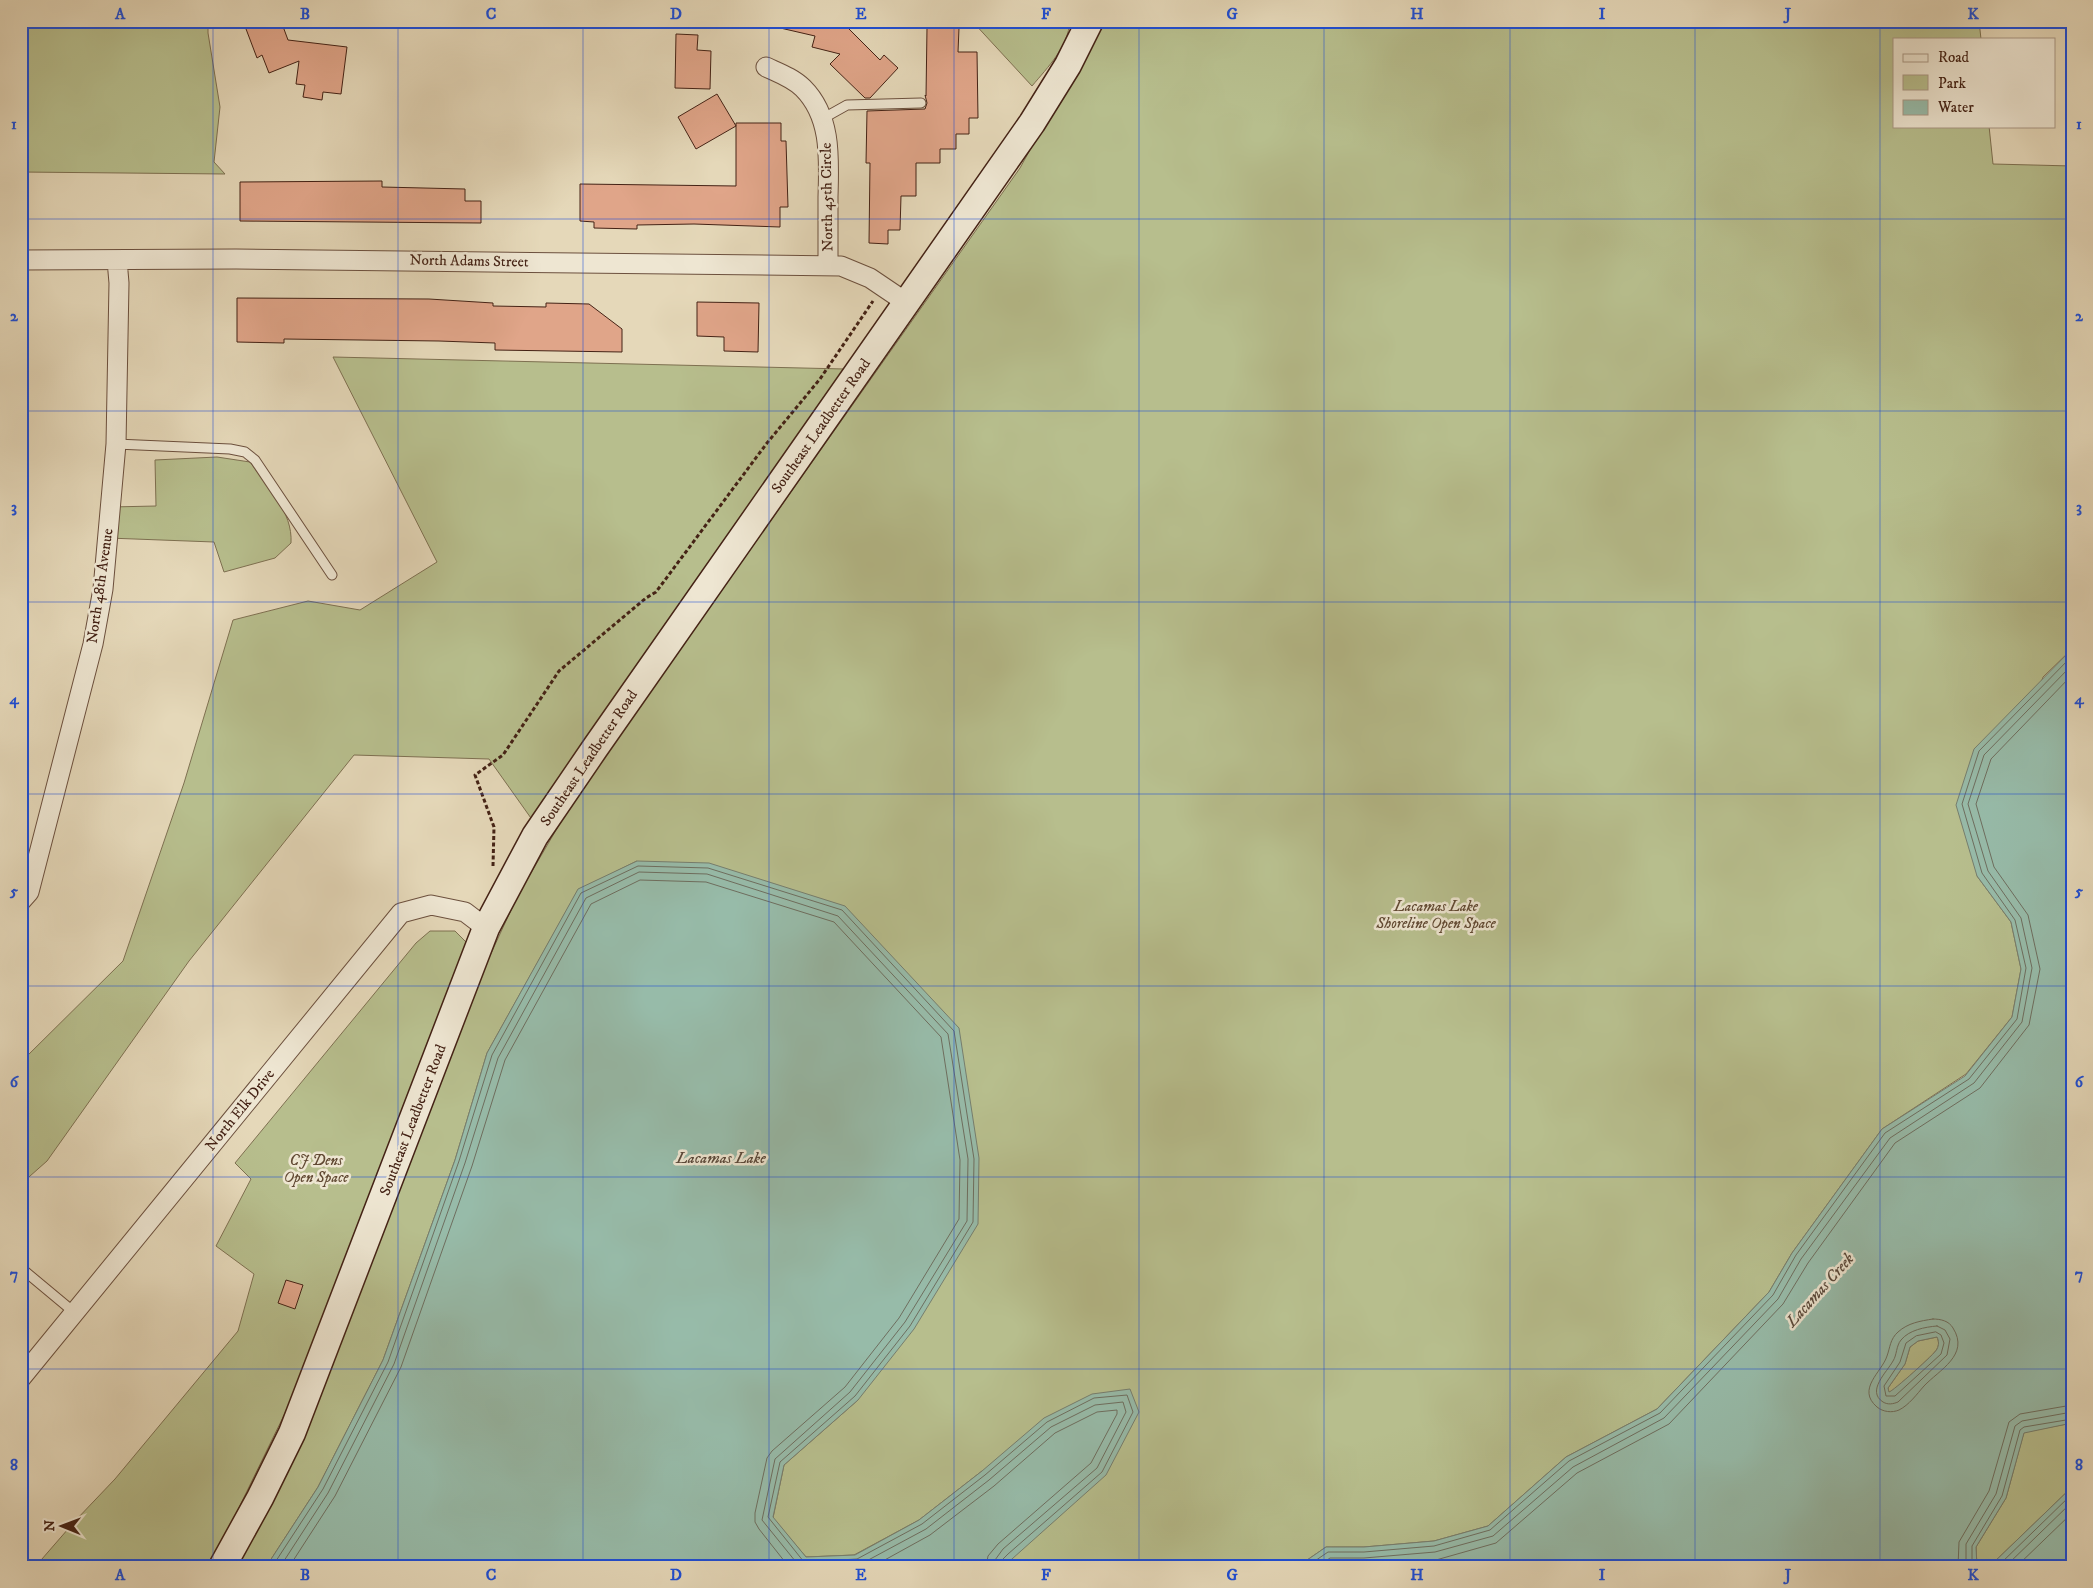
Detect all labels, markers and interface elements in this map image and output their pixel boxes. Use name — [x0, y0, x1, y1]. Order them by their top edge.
text: A — [114, 4, 126, 24]
text: B — [300, 4, 310, 24]
text: C — [486, 4, 496, 24]
text: D — [670, 4, 682, 24]
text: E — [855, 4, 867, 24]
text: F — [1041, 4, 1051, 24]
text: G — [1226, 4, 1238, 24]
text: H — [1410, 4, 1424, 24]
text: I — [1599, 4, 1606, 24]
text: J — [1783, 4, 1792, 24]
text: K — [1967, 4, 1979, 24]
legend — [1893, 38, 2056, 128]
text: Road — [1938, 48, 1970, 67]
text: Park — [1938, 74, 1967, 93]
text: Water — [1937, 98, 1974, 117]
text: 1 — [11, 114, 17, 134]
text: 1 — [2076, 114, 2082, 134]
street label: North 45th Circle — [817, 142, 837, 252]
street label: North Adams Street — [409, 250, 529, 272]
text: 2 — [10, 306, 19, 326]
text: 2 — [2075, 306, 2084, 326]
street label: Southeast Leadbetter Road — [767, 354, 875, 497]
text: 3 — [11, 497, 17, 517]
text: 3 — [2076, 497, 2082, 517]
street label: North 48th Avenue — [83, 527, 117, 645]
street label: Southeast Leadbetter Road — [536, 686, 642, 830]
text: 4 — [8, 689, 19, 709]
text: 4 — [2073, 689, 2084, 709]
text: 5 — [9, 881, 18, 901]
text: 5 — [2074, 881, 2083, 901]
park label: Lacamas Lake Shoreline Open Space — [1375, 897, 1497, 933]
street label: Southeast Leadbetter Road — [375, 1041, 451, 1198]
street label: North Elk Drive — [201, 1065, 279, 1155]
text: 6 — [10, 1072, 20, 1092]
text: 6 — [2075, 1072, 2085, 1092]
water label: Lacamas Lake — [675, 1148, 766, 1168]
park label: CJ Dens Open Space — [284, 1151, 349, 1187]
water label: Lacamas Creek — [1781, 1249, 1859, 1332]
text: 7 — [10, 1264, 18, 1284]
text: 7 — [2075, 1264, 2083, 1284]
text: 8 — [10, 1455, 18, 1475]
text: 8 — [2075, 1455, 2083, 1475]
north arrow — [38, 1500, 88, 1550]
text: N — [41, 1519, 59, 1532]
text: A — [114, 1565, 126, 1585]
text: B — [300, 1565, 310, 1585]
text: C — [486, 1565, 496, 1585]
text: D — [670, 1565, 682, 1585]
text: E — [855, 1565, 867, 1585]
text: F — [1041, 1565, 1051, 1585]
text: G — [1226, 1565, 1238, 1585]
text: H — [1410, 1565, 1424, 1585]
text: I — [1599, 1565, 1606, 1585]
text: J — [1783, 1565, 1792, 1585]
text: K — [1967, 1565, 1979, 1585]

